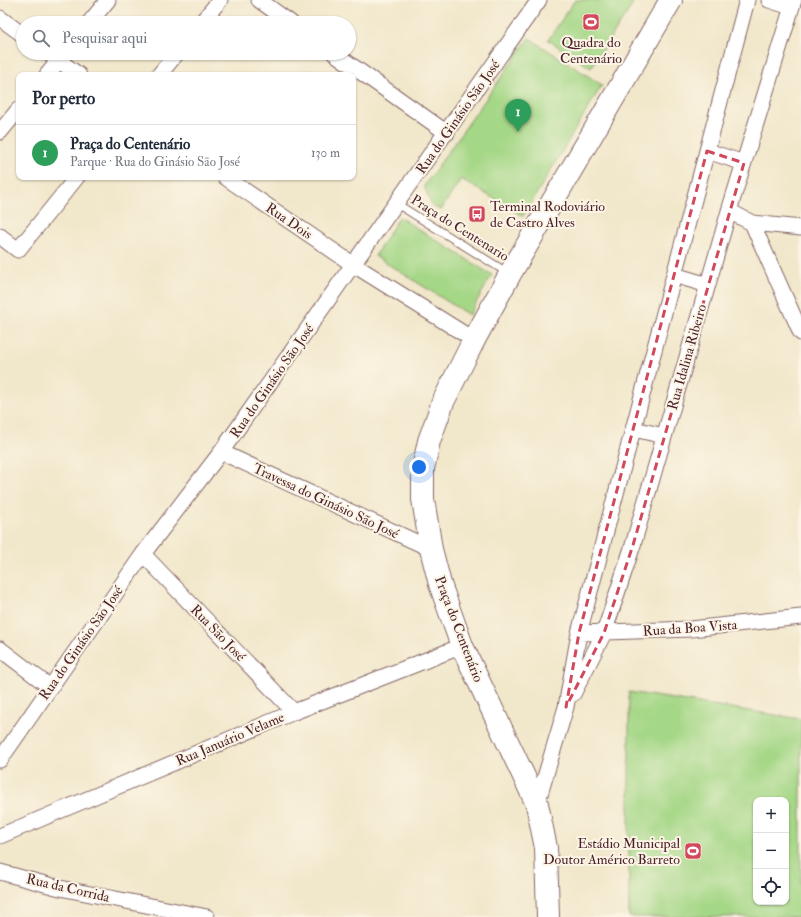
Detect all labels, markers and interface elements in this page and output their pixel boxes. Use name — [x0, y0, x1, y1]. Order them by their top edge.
sports icon: Quadra do Centenário — [581, 12, 601, 32]
search box — [16, 16, 356, 60]
icon: search — [30, 27, 52, 49]
text: Pesquisar aqui — [62, 29, 147, 48]
place label: Quadra do Centenário — [560, 34, 622, 67]
street label: Rua do Ginásio São José — [412, 57, 504, 177]
text: Por perto — [32, 88, 95, 109]
pin: 1 — [505, 99, 531, 132]
text: Praça do Centenário — [70, 135, 190, 154]
text: 1 — [43, 145, 47, 161]
text: 130 m — [311, 145, 340, 161]
text: Parque · Rua do Ginásio São José — [70, 154, 240, 170]
street label: Praça do Centenario — [408, 191, 512, 265]
place label: Terminal Rodoviário de Castro Alves — [490, 198, 605, 231]
street label: Rua Dois — [263, 199, 316, 243]
bus stop icon: Terminal Rodoviário de Castro Alves — [467, 204, 487, 224]
street label: Rua Idalina Ribeiro — [664, 302, 710, 412]
street label: Rua do Ginásio São José — [226, 321, 318, 441]
your location — [409, 457, 429, 477]
street label: Travessa do Ginásio São José — [250, 460, 402, 542]
street label: Praça do Centenário — [431, 574, 487, 685]
street label: Rua do Ginásio São José — [35, 583, 127, 703]
street label: Rua São José — [187, 601, 249, 665]
street label: Rua da Boa Vista — [642, 616, 738, 640]
street label: Rua Januário Velame — [173, 708, 287, 770]
map controls — [753, 797, 789, 905]
button: + — [753, 797, 789, 833]
button: − — [753, 833, 789, 869]
place label: Estádio Municipal Doutor Américo Barreto — [543, 835, 680, 868]
sports icon: Estádio Municipal Doutor Américo Barreto — [683, 841, 703, 861]
button: locate — [753, 869, 789, 905]
street label: Rua da Corrida — [25, 870, 112, 906]

